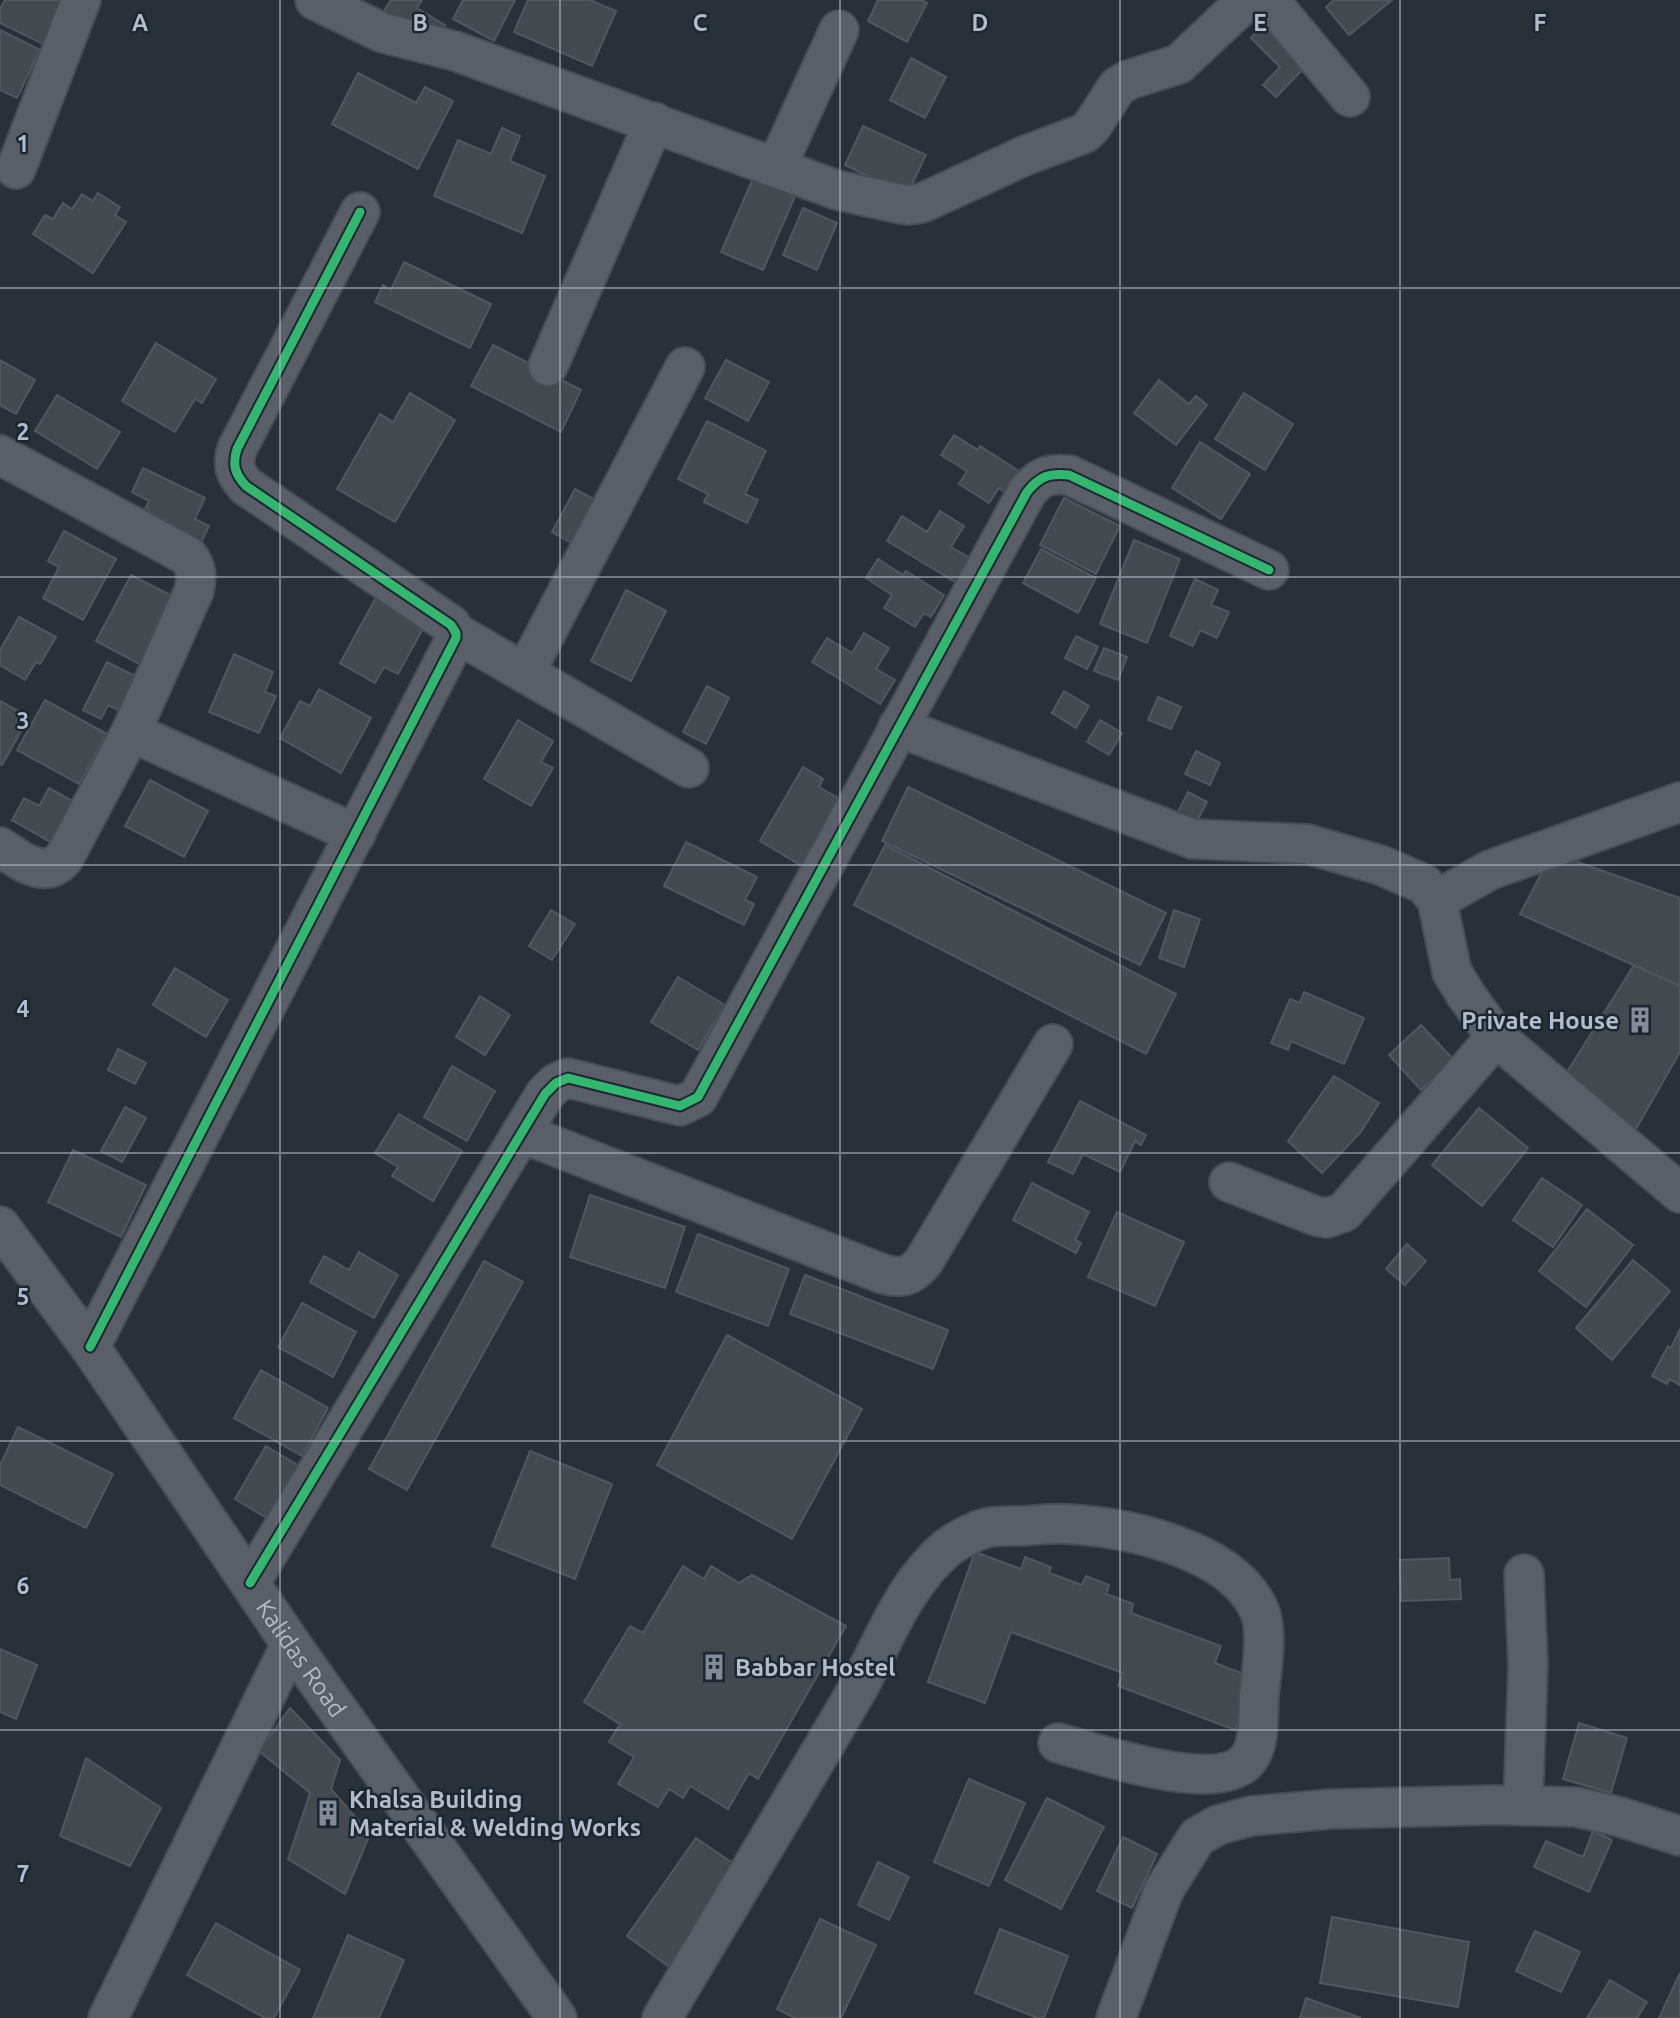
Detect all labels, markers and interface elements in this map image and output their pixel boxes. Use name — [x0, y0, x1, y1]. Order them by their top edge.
text: A — [132, 10, 148, 35]
text: B — [412, 10, 428, 35]
text: C — [693, 10, 708, 35]
text: D — [972, 10, 988, 35]
text: E — [1253, 10, 1267, 35]
text: F — [1534, 10, 1547, 35]
text: 1 — [17, 131, 29, 156]
text: 2 — [17, 419, 29, 444]
text: 3 — [17, 708, 29, 733]
text: 4 — [17, 996, 30, 1021]
building icon: Private House — [1625, 1005, 1655, 1035]
place label: Private House — [1461, 1007, 1619, 1034]
text: 5 — [17, 1284, 29, 1309]
text: 6 — [17, 1573, 30, 1598]
street label: Kalidas Road — [251, 1594, 352, 1722]
building icon: Babbar Hostel — [699, 1652, 729, 1682]
place label: Babbar Hostel — [735, 1654, 896, 1681]
place label: Khalsa Building Material & Welding Works — [349, 1786, 641, 1841]
building icon: Khalsa Building Material & Welding Works — [313, 1798, 343, 1828]
text: 7 — [17, 1861, 29, 1886]

